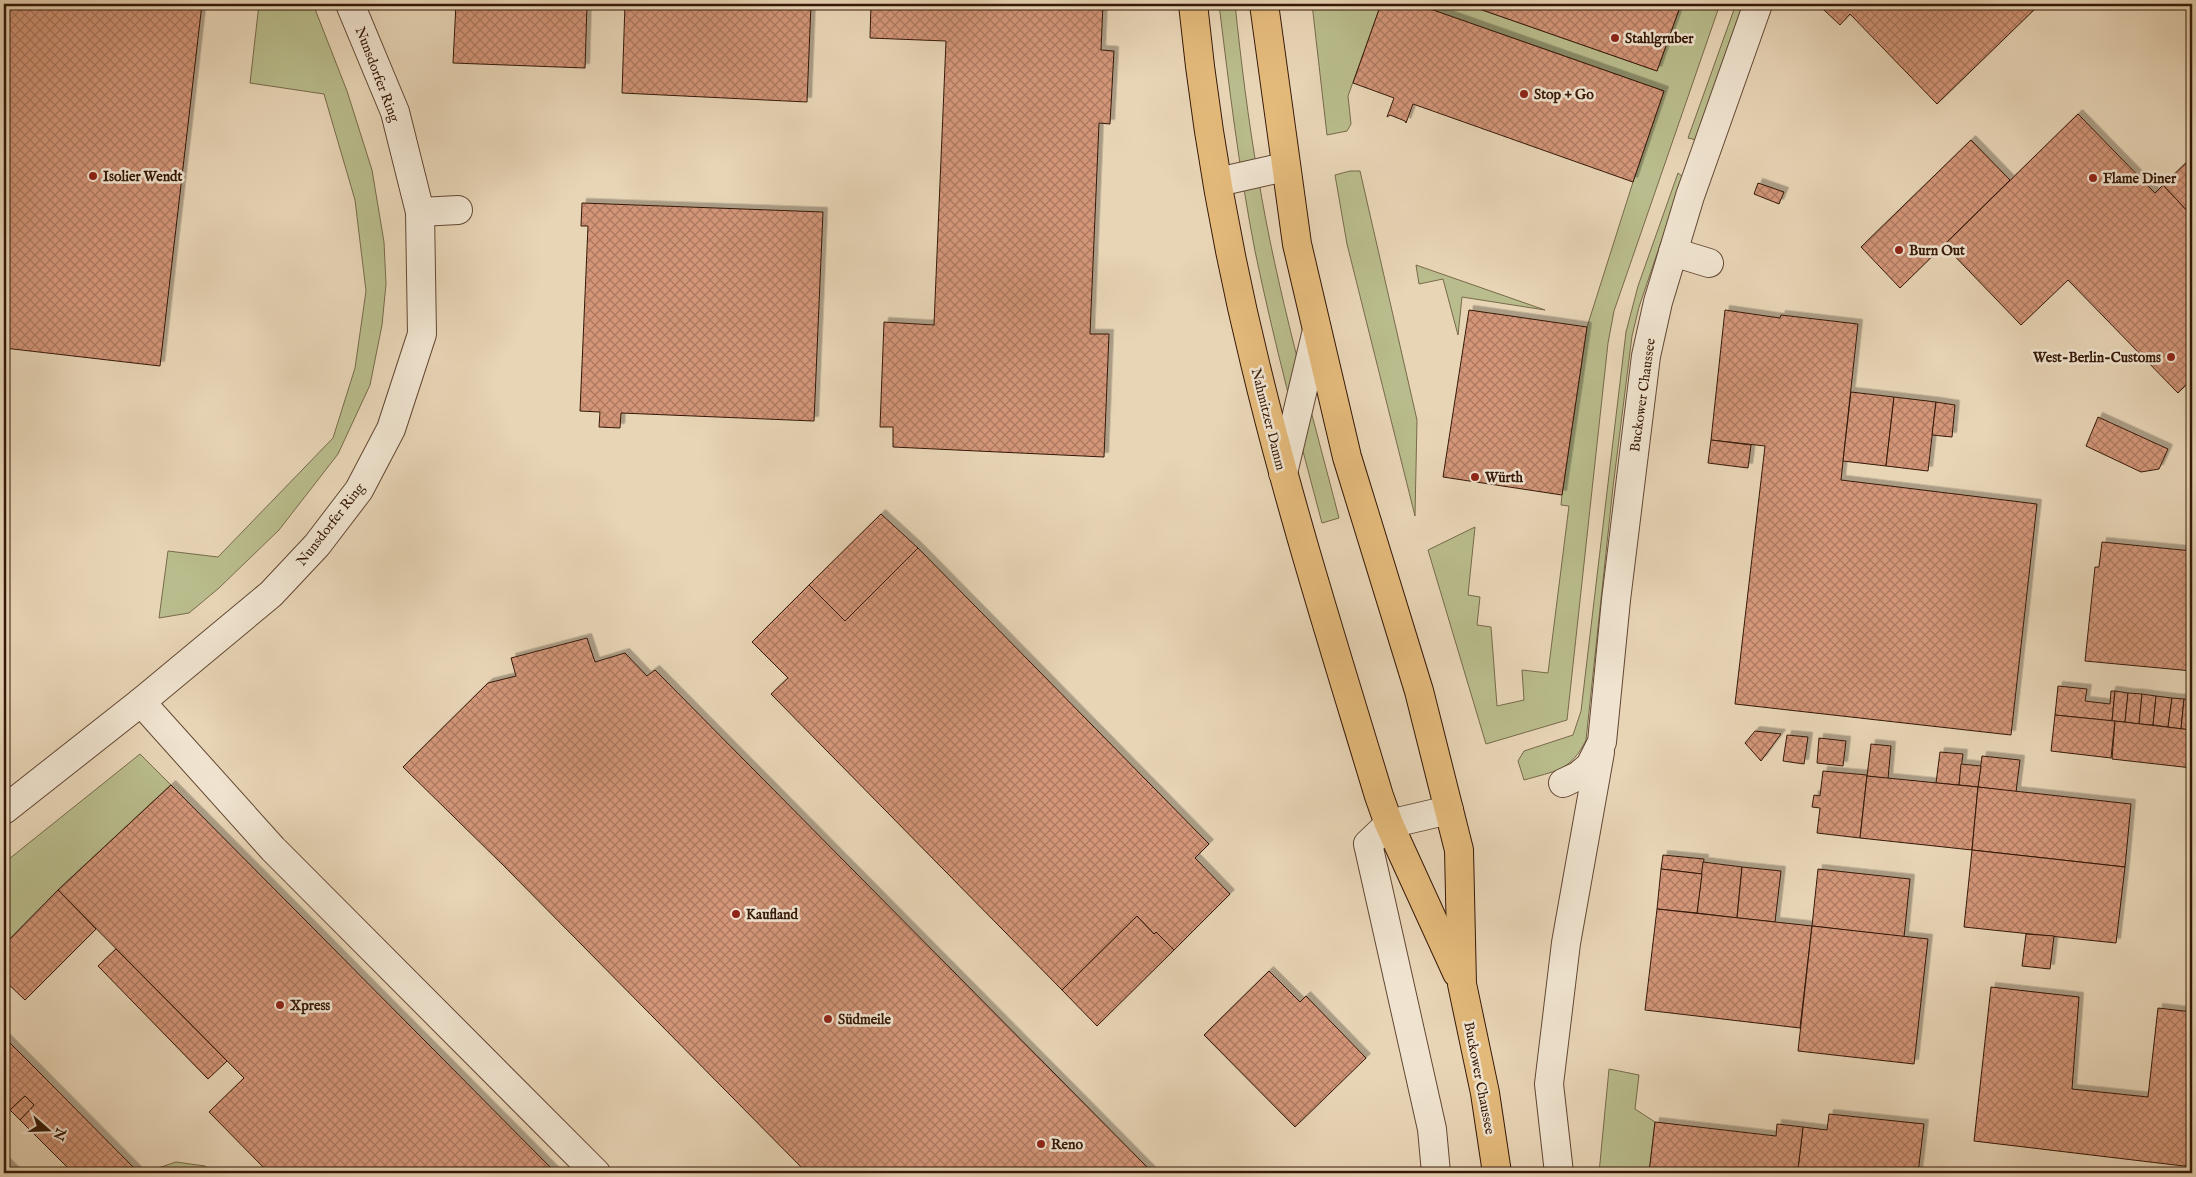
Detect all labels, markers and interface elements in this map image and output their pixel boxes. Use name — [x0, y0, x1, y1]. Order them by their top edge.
street label: Nunsdorfer Ring — [351, 24, 404, 125]
place label: Stahlgruber — [1625, 30, 1694, 48]
marker: Stahlgruber — [1609, 32, 1621, 44]
place label: Stop + Go — [1534, 86, 1594, 104]
marker: Stop + Go — [1518, 88, 1530, 100]
place label: Isolier Wendt — [103, 168, 183, 186]
marker: Isolier Wendt — [87, 170, 99, 182]
place label: Flame Diner — [2103, 170, 2177, 188]
marker: Flame Diner — [2087, 172, 2099, 184]
place label: Burn Out — [1909, 242, 1965, 260]
marker: Burn Out — [1893, 244, 1905, 256]
street label: Buckower Chaussee — [1626, 337, 1660, 453]
place label: West-Berlin-Customs — [2032, 349, 2161, 367]
marker: West-Berlin-Customs — [2165, 351, 2177, 363]
street label: Nahmitzer Damm — [1247, 366, 1289, 472]
place label: Würth — [1484, 469, 1523, 487]
marker: Würth — [1469, 471, 1481, 483]
street label: Nunsdorfer Ring — [293, 479, 369, 570]
place label: Kaufland — [746, 906, 798, 924]
marker: Kaufland — [730, 908, 742, 920]
place label: Xpress — [289, 997, 330, 1015]
marker: Xpress — [274, 999, 286, 1011]
place label: Südmeile — [838, 1011, 892, 1029]
marker: Südmeile — [822, 1013, 834, 1025]
street label: Buckower Chaussee — [1459, 1020, 1499, 1137]
north arrow — [22, 1104, 72, 1154]
text: N — [49, 1124, 70, 1143]
place label: Reno — [1051, 1136, 1083, 1154]
marker: Reno — [1035, 1138, 1047, 1150]

